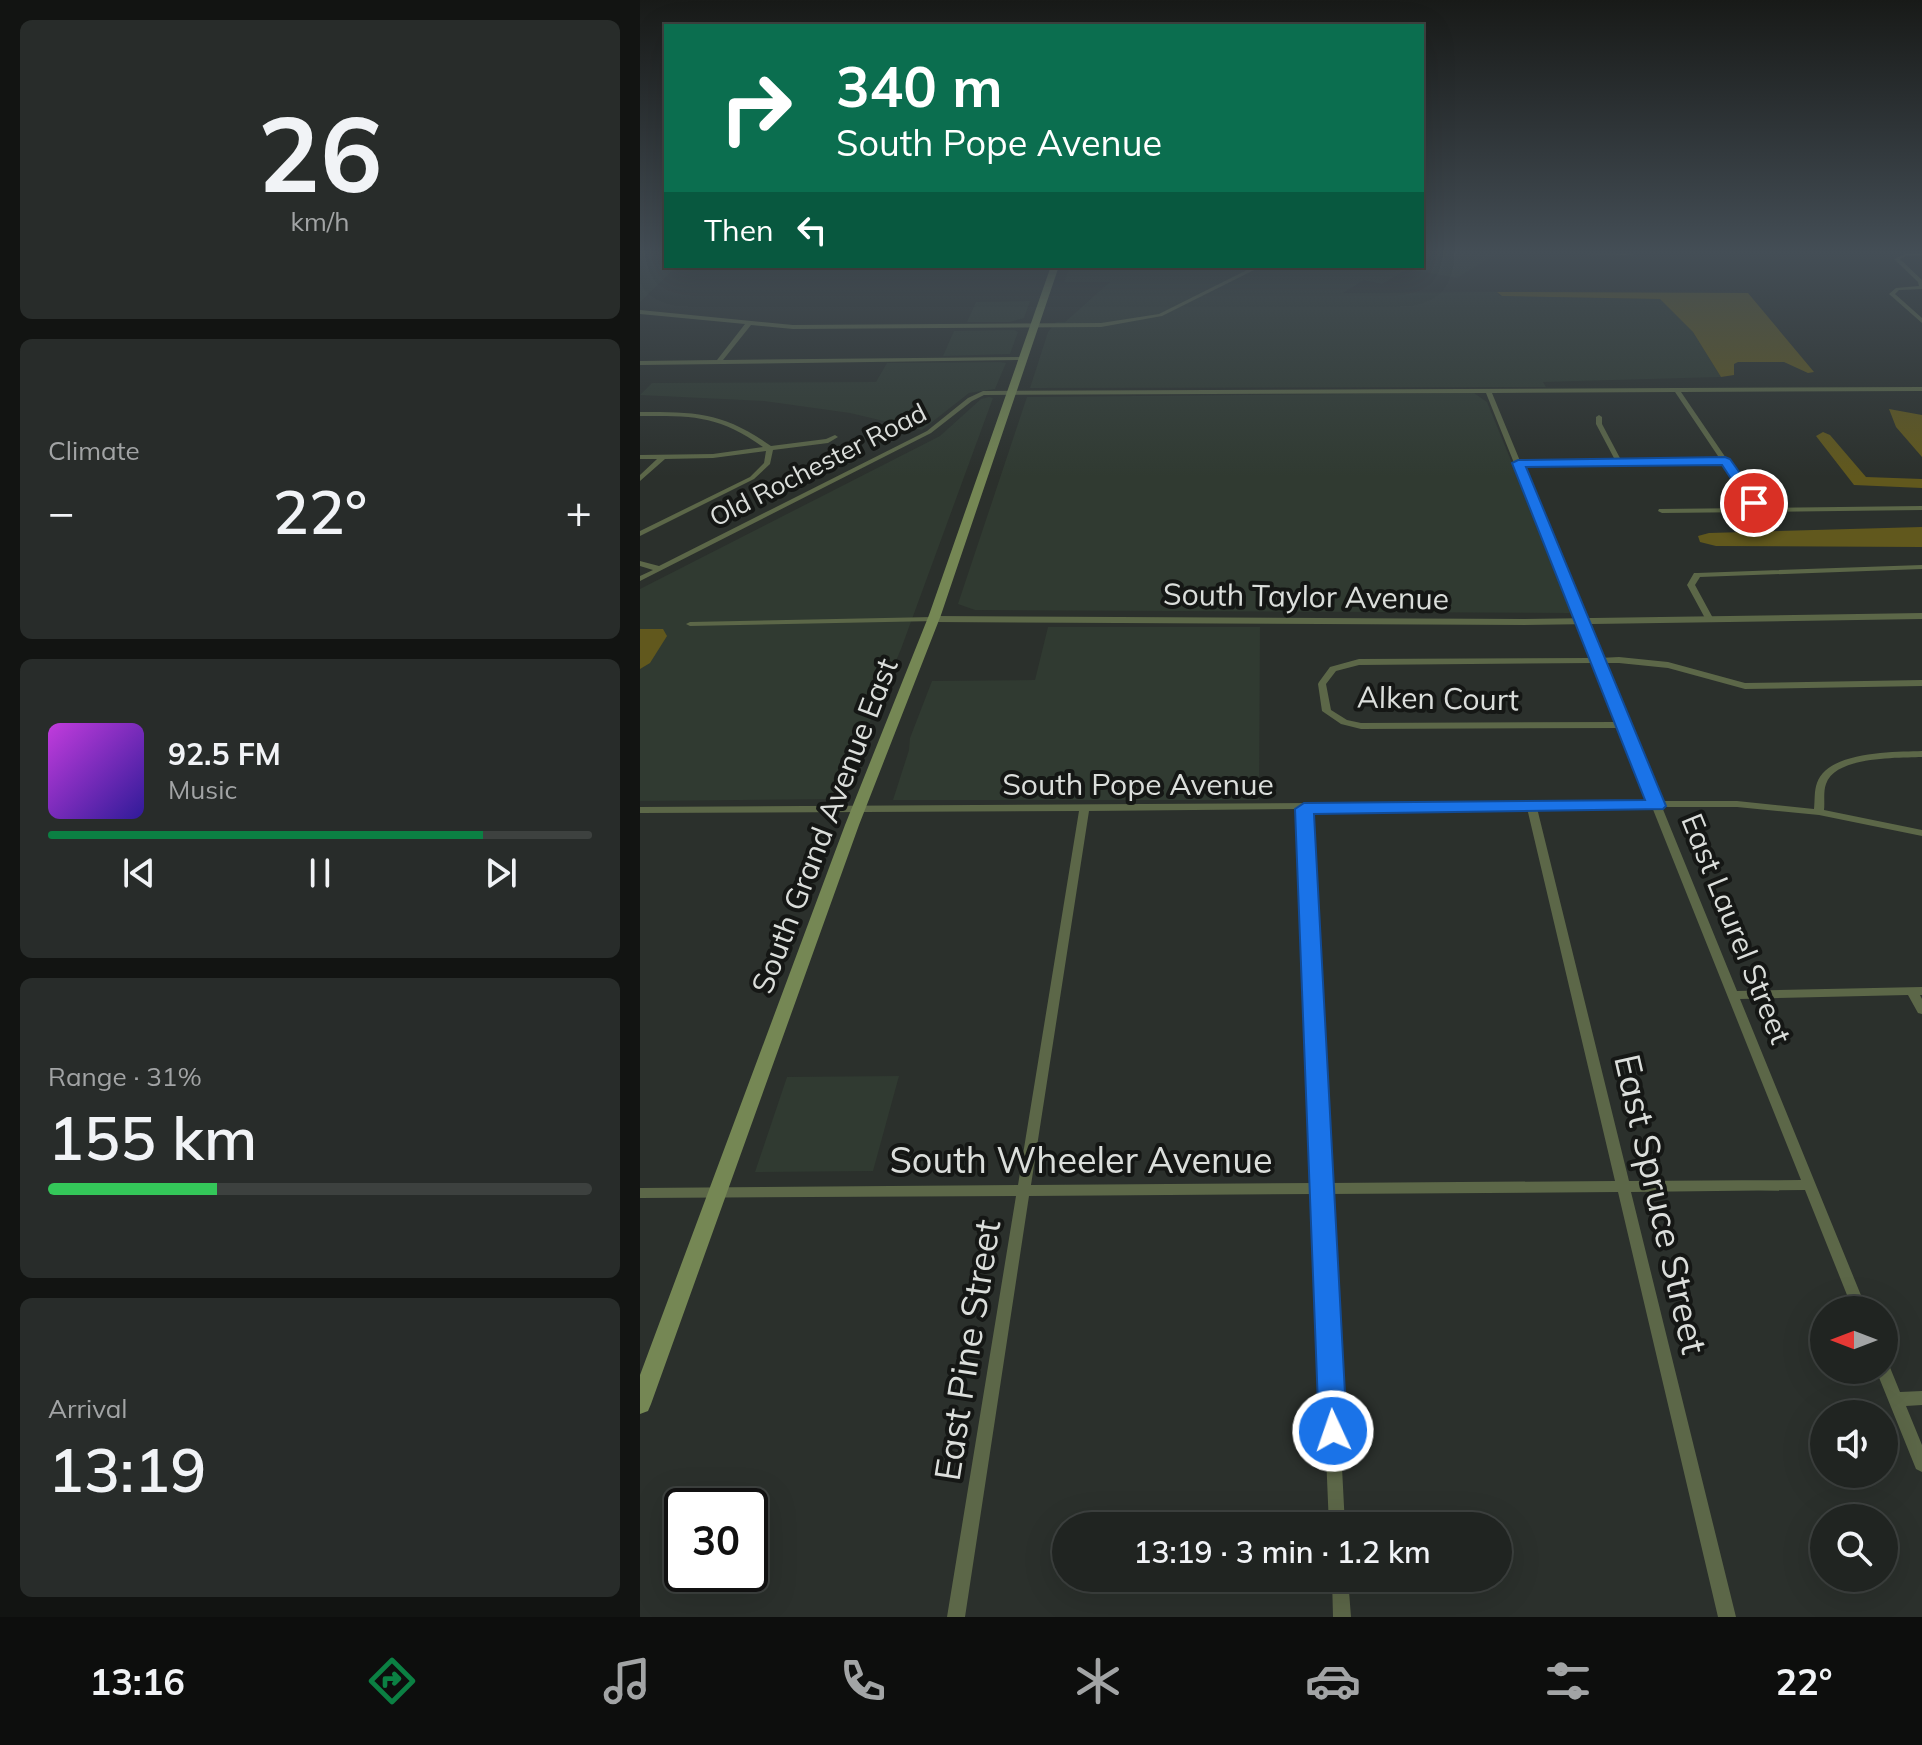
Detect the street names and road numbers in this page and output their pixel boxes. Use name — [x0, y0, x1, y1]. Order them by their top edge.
street label: Old Rochester Road — [704, 396, 932, 534]
street label: South Taylor Avenue — [1163, 575, 1449, 617]
street label: South Grand Avenue East — [743, 653, 906, 999]
street label: Alken Court — [1357, 678, 1519, 718]
street label: South Pope Avenue — [1002, 765, 1274, 803]
street label: East Laurel Street — [1673, 808, 1800, 1049]
street label: East Spruce Street — [1605, 1050, 1718, 1358]
street label: South Wheeler Avenue — [889, 1137, 1273, 1182]
street label: East Pine Street — [924, 1216, 1009, 1484]

